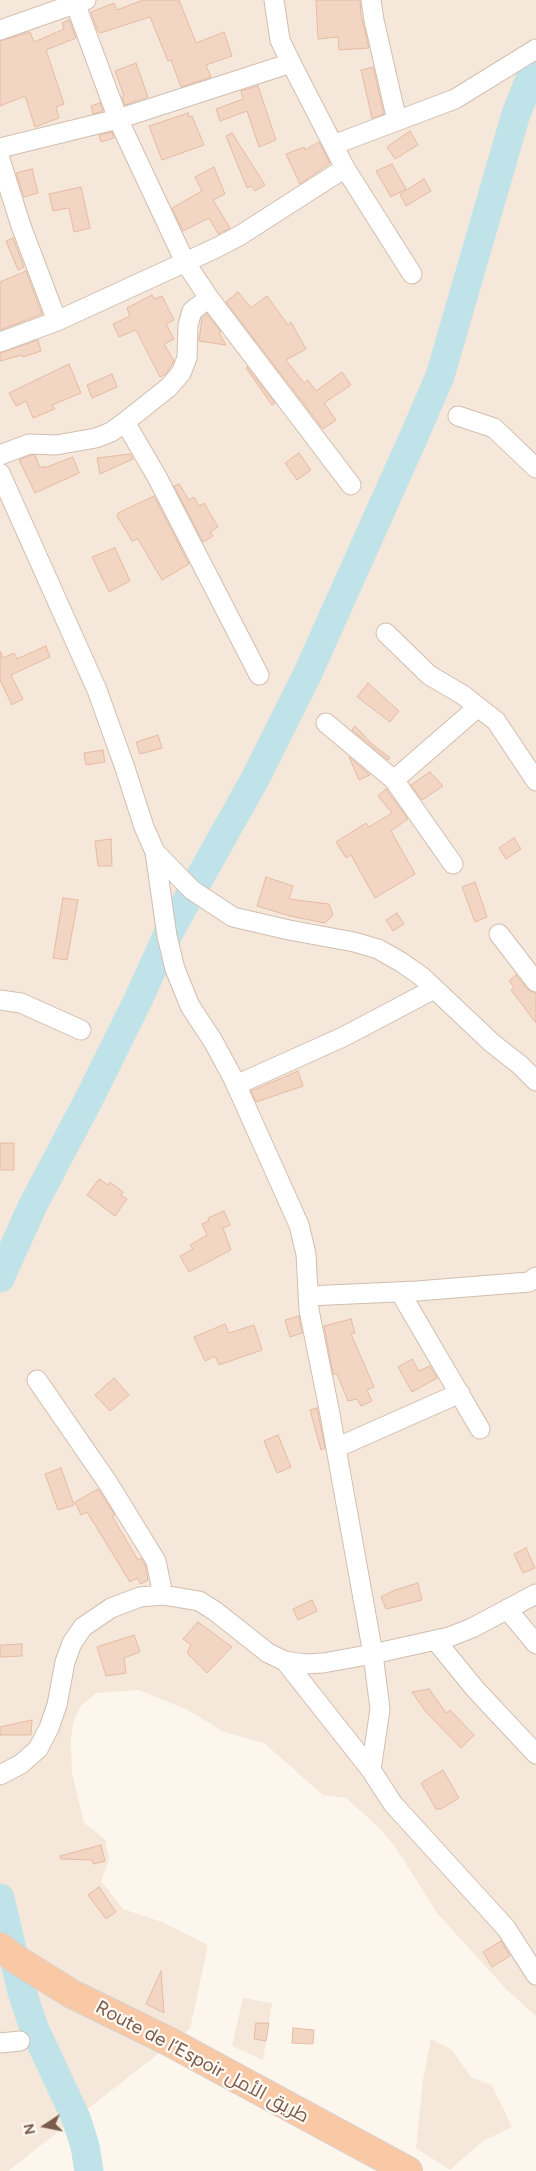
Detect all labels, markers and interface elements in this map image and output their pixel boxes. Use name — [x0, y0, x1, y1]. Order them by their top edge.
street label: Route de l’Espoir طريق الأمل — [91, 1996, 313, 2128]
north arrow — [20, 2101, 70, 2151]
text: N — [20, 2122, 39, 2136]

